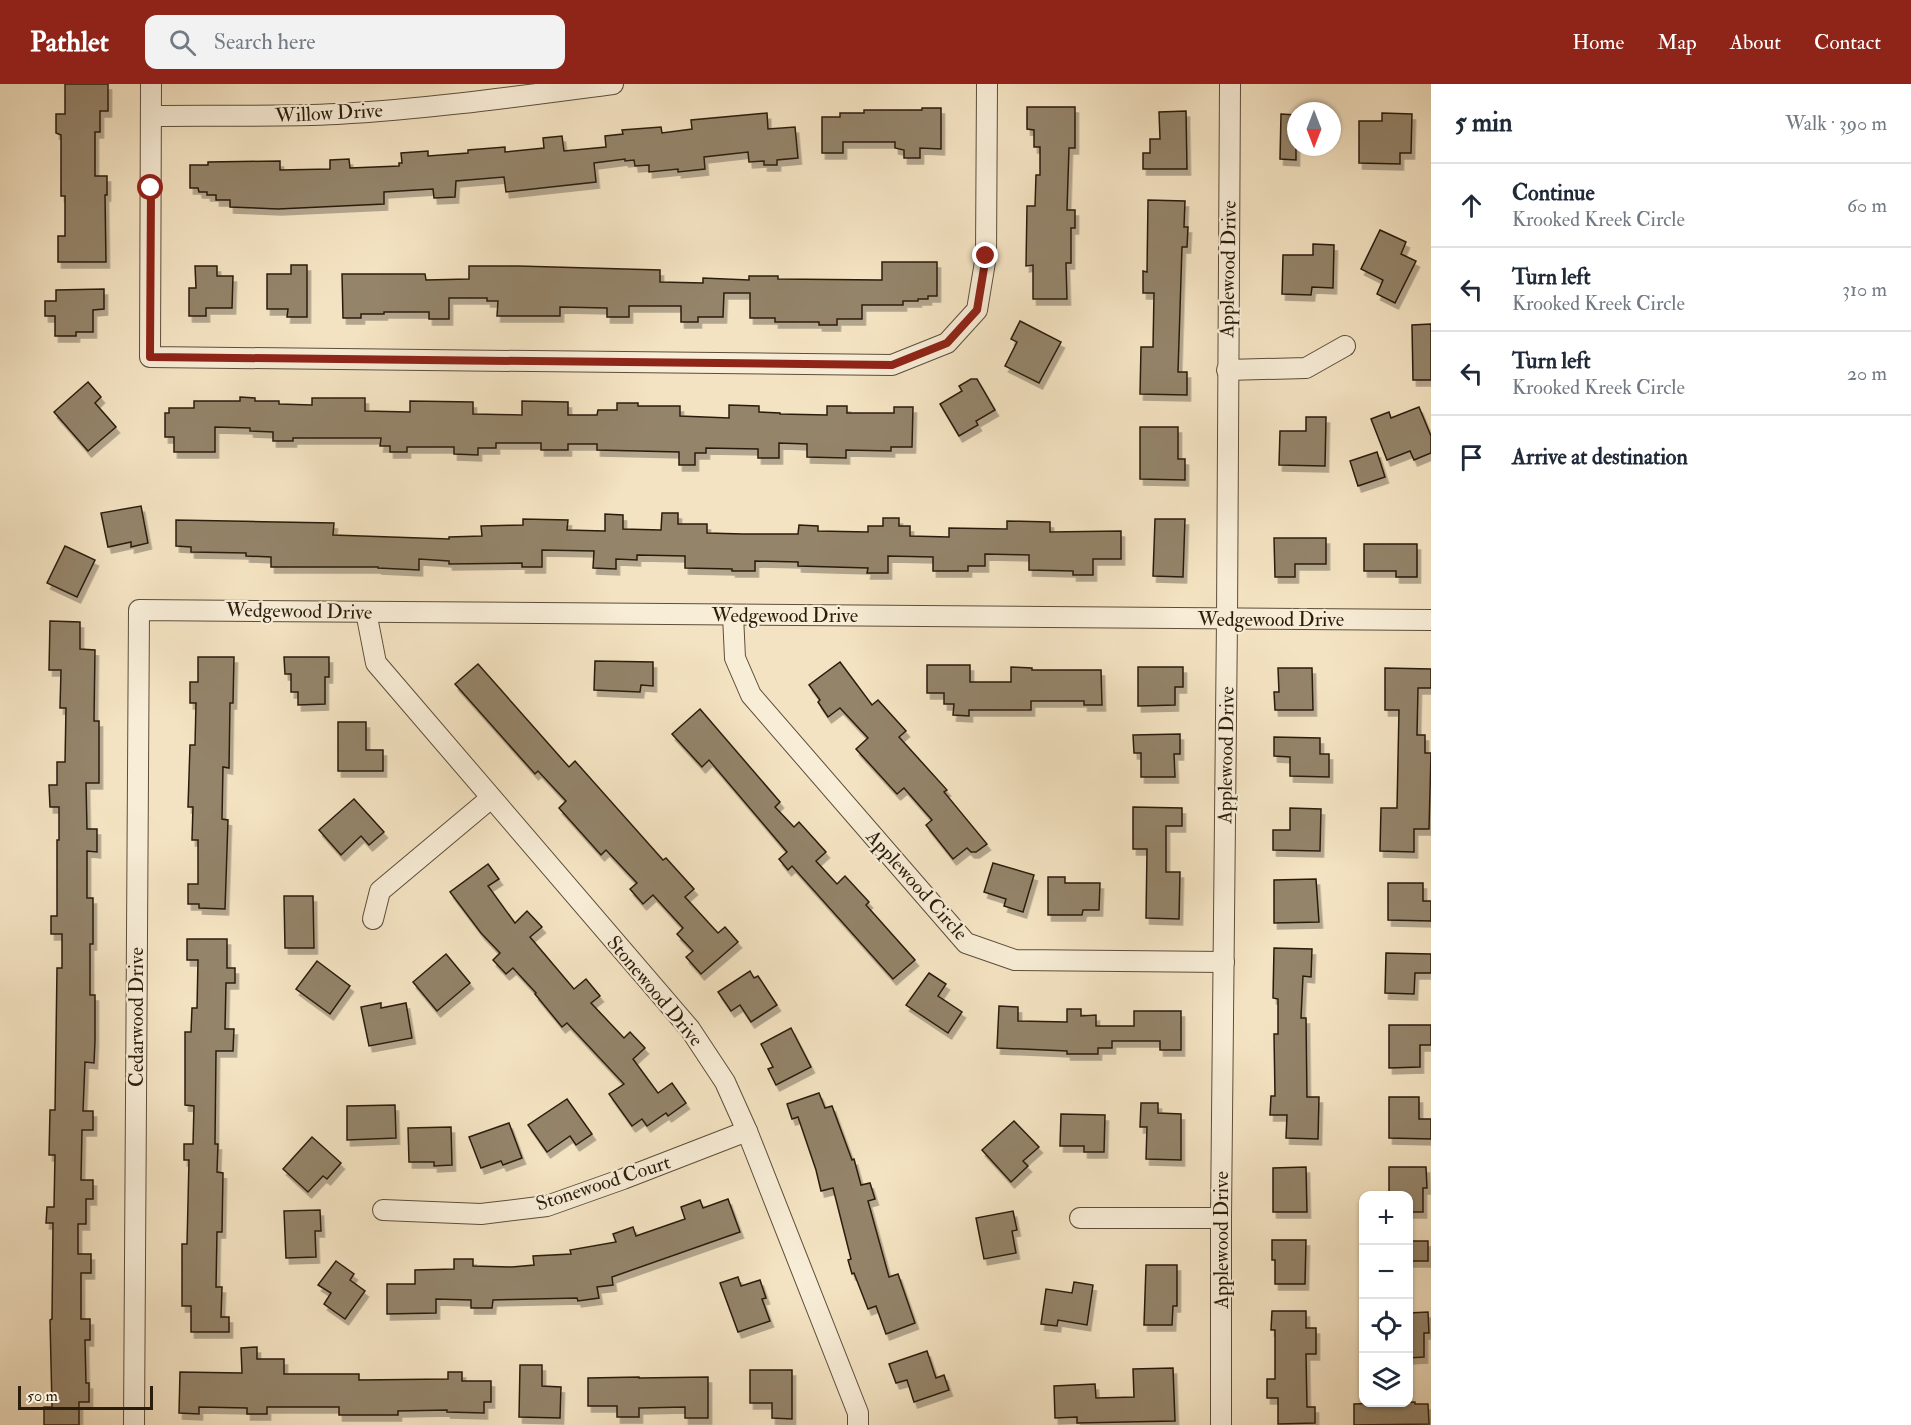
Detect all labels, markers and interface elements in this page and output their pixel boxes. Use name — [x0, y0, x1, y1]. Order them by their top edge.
search box — [145, 15, 565, 69]
text: Pathlet — [30, 25, 109, 60]
icon: search — [166, 26, 199, 59]
text: Search here — [214, 28, 316, 56]
text: Home — [1572, 29, 1624, 56]
text: Map — [1657, 29, 1697, 56]
text: About — [1730, 29, 1781, 56]
text: Contact — [1814, 29, 1881, 56]
street label: Willow Drive — [274, 98, 383, 128]
north arrow — [1287, 102, 1341, 156]
text: 5 min — [1455, 107, 1512, 139]
text: Walk · 390 m — [1785, 111, 1887, 136]
route start — [137, 174, 163, 200]
text: Continue — [1512, 179, 1595, 207]
icon: ahead — [1455, 189, 1488, 222]
text: 60 m — [1847, 193, 1887, 218]
street label: Applewood Drive — [1214, 200, 1243, 339]
text: Krooked Kreek Circle — [1512, 207, 1685, 232]
route end — [972, 242, 998, 268]
text: Turn left — [1512, 263, 1591, 291]
icon: left — [1455, 273, 1488, 306]
text: 310 m — [1842, 277, 1887, 302]
text: Krooked Kreek Circle — [1512, 291, 1685, 316]
text: Turn left — [1512, 347, 1591, 375]
icon: left — [1455, 357, 1488, 390]
text: 20 m — [1847, 361, 1887, 386]
text: Krooked Kreek Circle — [1512, 375, 1685, 400]
icon: arrive — [1455, 441, 1488, 474]
text: Arrive at destination — [1512, 443, 1688, 471]
street label: Wedgewood Drive — [225, 597, 372, 625]
street label: Wedgewood Drive — [711, 603, 858, 628]
street label: Wedgewood Drive — [1197, 607, 1344, 632]
street label: Applewood Drive — [1212, 686, 1241, 825]
street label: Applewood Circle — [859, 824, 973, 946]
street label: Stonewood Drive — [601, 930, 709, 1052]
street label: Cedarwood Drive — [124, 947, 149, 1087]
street label: Stonewood Court — [533, 1149, 674, 1217]
street label: Applewood Drive — [1209, 1171, 1235, 1310]
map controls — [1359, 1191, 1413, 1407]
button: + — [1359, 1191, 1413, 1245]
button: − — [1359, 1245, 1413, 1299]
button: locate — [1359, 1299, 1413, 1353]
button: layers — [1359, 1353, 1413, 1407]
scale bar — [18, 1383, 153, 1410]
text: 50 m — [27, 1386, 58, 1406]

